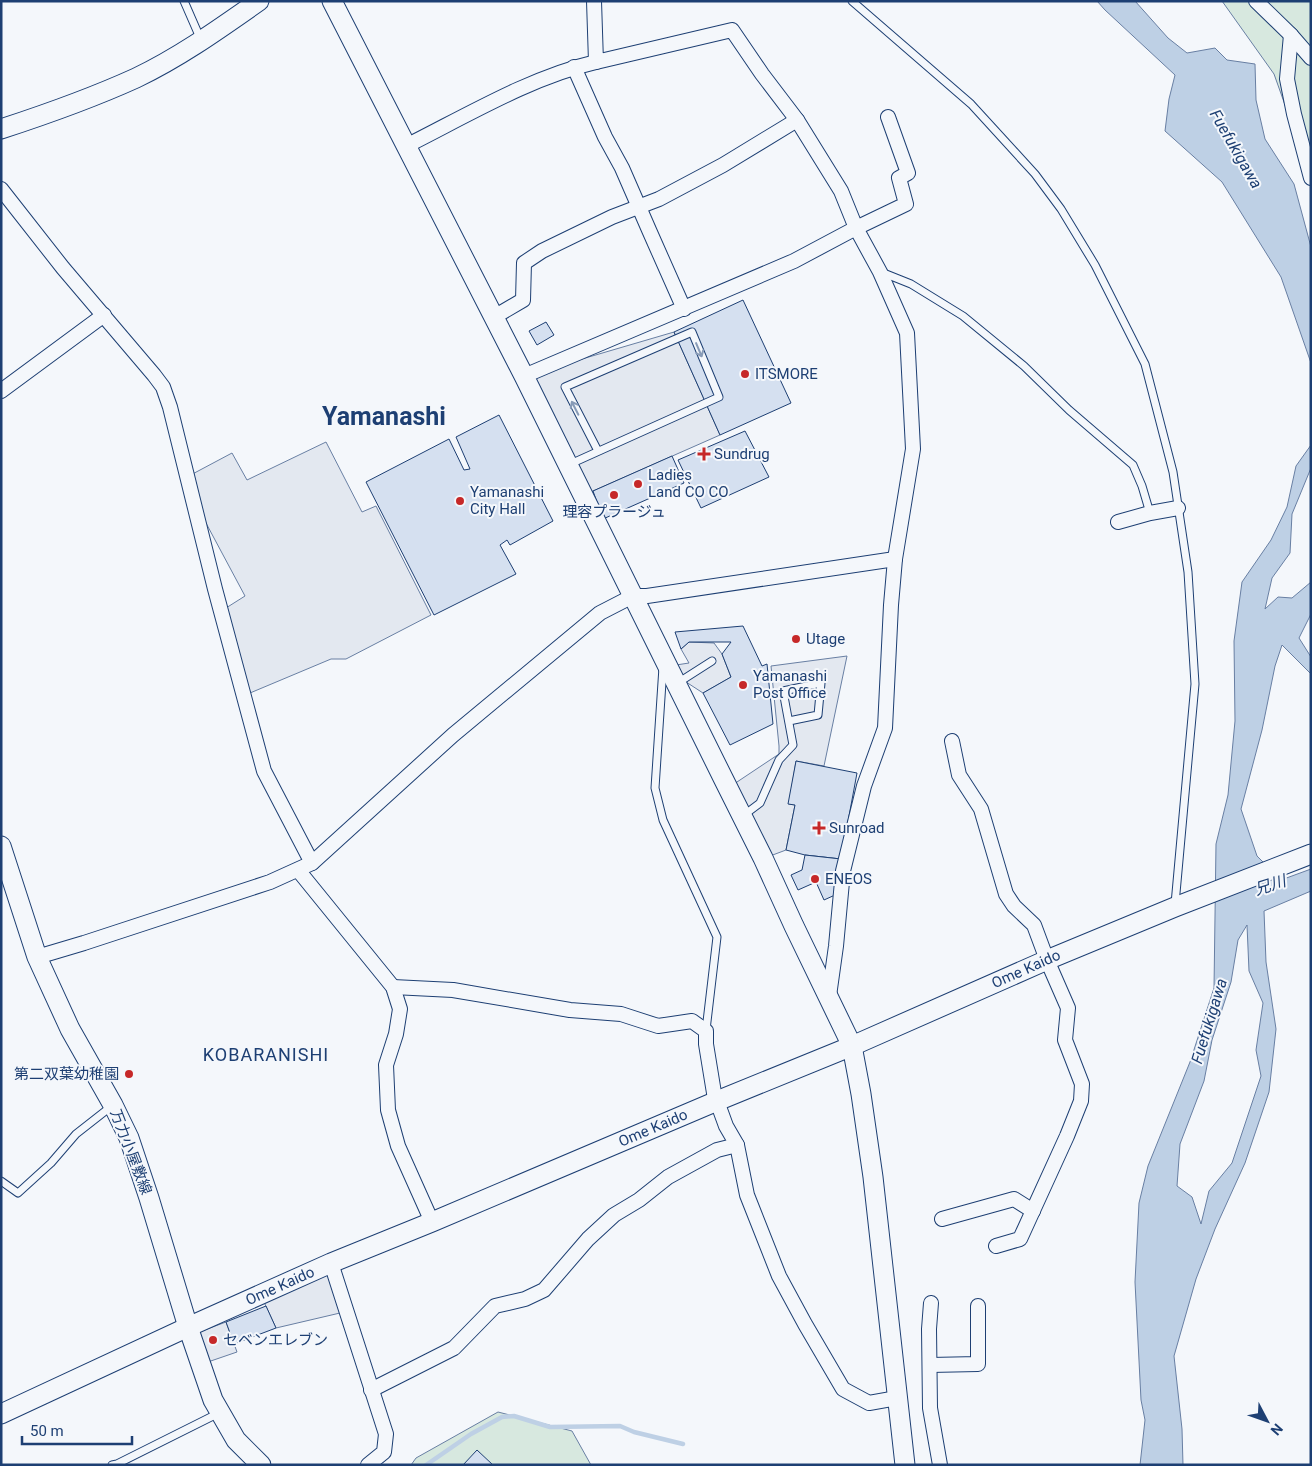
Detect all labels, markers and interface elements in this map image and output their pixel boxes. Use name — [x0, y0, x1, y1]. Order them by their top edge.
water label: Fuefukigawa — [1206, 106, 1266, 192]
one-way arrow — [694, 342, 704, 357]
place label: ITSMORE — [755, 365, 818, 383]
marker: ITSMORE — [739, 368, 751, 380]
one-way arrow — [570, 401, 579, 416]
district label: Yamanashi — [322, 402, 446, 431]
place label: Sundrug — [714, 445, 770, 463]
marker: Sundrug — [698, 448, 710, 460]
place label: Ladies Land CO CO — [648, 466, 729, 501]
marker: Ladies Land CO CO — [632, 478, 644, 490]
place label: Yamanashi City Hall — [470, 483, 544, 518]
marker: 理容プラージュ — [608, 489, 620, 501]
marker: Yamanashi City Hall — [454, 495, 466, 507]
place label: 理容プラージュ — [562, 503, 666, 521]
place label: Utage — [806, 630, 845, 648]
marker: Utage — [790, 633, 802, 645]
place label: Yamanashi Post Office — [753, 667, 827, 702]
marker: Yamanashi Post Office — [737, 679, 749, 691]
place label: Sunroad — [829, 819, 885, 837]
marker: Sunroad — [813, 822, 825, 834]
place label: ENEOS — [825, 870, 872, 888]
water label: 兄川 — [1252, 870, 1290, 899]
marker: ENEOS — [809, 873, 821, 885]
street label: Ome Kaido — [989, 946, 1063, 992]
water label: Fuefukigawa — [1187, 976, 1231, 1066]
district label: KOBARANISHI — [203, 1044, 329, 1065]
place label: 第二双葉幼稚園 — [14, 1065, 119, 1083]
marker: 第二双葉幼稚園 — [123, 1068, 135, 1080]
street label: Ome Kaido — [616, 1105, 690, 1151]
street label: 万力小屋敷線 — [106, 1107, 156, 1197]
street label: Ome Kaido — [243, 1263, 317, 1309]
place label: セベンエレブン — [223, 1331, 328, 1349]
marker: セベンエレブン — [207, 1334, 219, 1346]
north arrow — [1242, 1396, 1292, 1446]
scale bar — [22, 1414, 132, 1446]
text: N — [1268, 1421, 1286, 1439]
text: 50 m — [30, 1422, 64, 1440]

